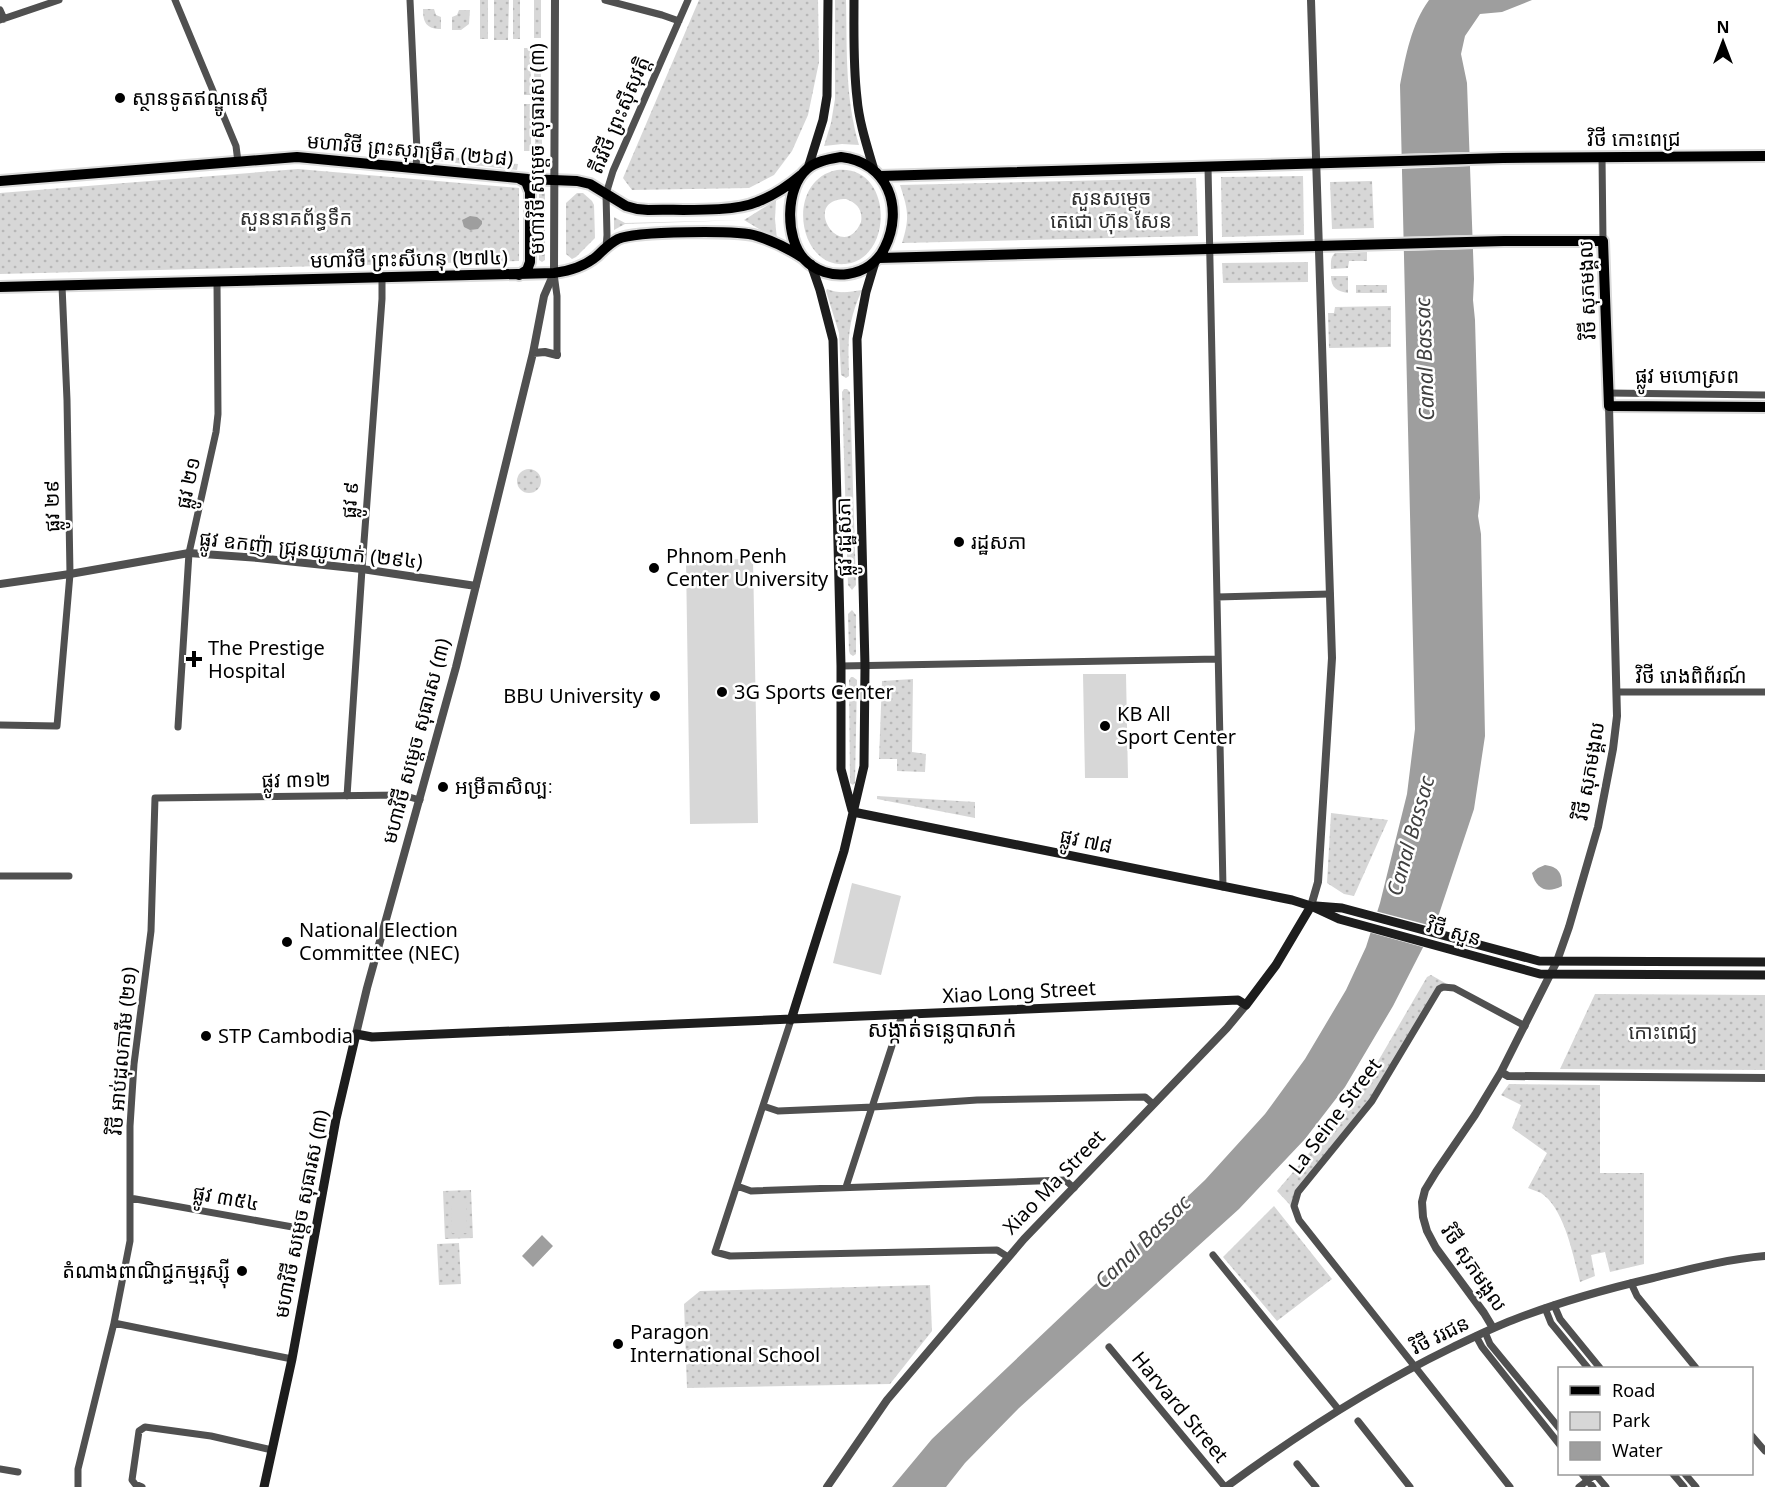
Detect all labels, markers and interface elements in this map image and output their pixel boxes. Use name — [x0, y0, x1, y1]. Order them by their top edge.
north arrow — [1693, 12, 1753, 72]
text: N — [1716, 16, 1730, 38]
street label: មហាវិថី សម្តេច សុធារស (៣) — [523, 43, 551, 255]
street label: តីរវិថី ព្រះស៊ីសុវត្តិ — [582, 52, 656, 178]
place label: ស្ថានទូតឥណ្ឌូនេស៊ី — [132, 84, 268, 117]
marker: ស្ថានទូតឥណ្ឌូនេស៊ី — [113, 91, 127, 105]
street label: វិថី កោះពេជ្រ — [1587, 125, 1681, 152]
street label: មហាវិថី ព្រះសុរាម្រឹត (២៦៨) — [306, 127, 514, 173]
park label: សួនសម្តេច តេជោ ហ៊ុន សែន — [1050, 184, 1172, 235]
park label: សួននាគព័ន្ធទឹក — [240, 204, 352, 231]
street label: វិថី សុភមង្គល — [1571, 240, 1602, 340]
street label: មហាវិថី ព្រះសីហនុ (២៧៤) — [310, 243, 508, 274]
water label: Canal Bassac — [1408, 296, 1440, 421]
street label: ផ្លូវ មហោស្រព — [1635, 362, 1739, 395]
street label: ផ្លូវ ២១ — [169, 455, 212, 512]
street label: ផ្លូវ ២៩ — [38, 480, 71, 532]
street label: ផ្លូវ ៩ — [335, 481, 370, 520]
street label: ផ្លូវ រដ្ឋសភា — [829, 497, 864, 577]
street label: ផ្លូវ ឧកញ៉ា ជ្រុនយូហាក់ (២៩៤) — [197, 524, 424, 581]
place label: រដ្ឋសភា — [971, 528, 1026, 555]
marker: រដ្ឋសភា — [952, 535, 966, 549]
place label: Phnom Penh Center University — [666, 542, 829, 592]
marker: Phnom Penh Center University — [647, 561, 661, 575]
place label: The Prestige Hospital — [208, 634, 325, 684]
street label: មហាវិថី សម្តេច សុធារស (៣) — [375, 635, 456, 847]
marker: The Prestige Hospital — [185, 650, 203, 668]
street label: វិថី រោងពិព័រណ៍ — [1635, 662, 1747, 689]
place label: 3G Sports Center — [734, 678, 894, 705]
place label: BBU University — [503, 682, 644, 709]
marker: 3G Sports Center — [715, 685, 729, 699]
marker: BBU University — [648, 689, 662, 703]
place label: KB All Sport Center — [1117, 700, 1236, 750]
marker: KB All Sport Center — [1098, 719, 1112, 733]
street label: វិថី សុភមង្គល — [1567, 720, 1611, 823]
street label: ផ្លូវ ៣១២ — [261, 765, 331, 800]
water label: Canal Bassac — [1380, 772, 1441, 899]
place label: អម្រីតាសិល្បៈ — [455, 773, 553, 800]
marker: អម្រីតាសិល្បៈ — [436, 780, 450, 794]
street label: ផ្លូវ ៧៨ — [1056, 822, 1115, 865]
street label: វិថី សួន — [1424, 911, 1485, 952]
place label: National Election Committee (NEC) — [299, 916, 459, 966]
marker: National Election Committee (NEC) — [280, 935, 294, 949]
street label: វិថី អាប់ដុលការីម (២១) — [101, 966, 143, 1136]
street label: Xiao Long Street — [942, 974, 1096, 1009]
district label: សង្កាត់ទន្លេបាសាក់ — [867, 1013, 1017, 1044]
park label: កោះពេជ្យ — [1628, 1018, 1698, 1045]
place label: STP Cambodia — [218, 1022, 353, 1049]
marker: STP Cambodia — [199, 1029, 213, 1043]
street label: La Seine Street — [1282, 1052, 1387, 1179]
street label: មហាវិថី សម្តេច សុធារស (៣) — [267, 1107, 334, 1321]
street label: Xiao Ma Street — [997, 1123, 1111, 1240]
street label: ផ្លូវ ៣៥៤ — [190, 1178, 261, 1222]
water label: Canal Bassac — [1088, 1188, 1197, 1294]
street label: វិថី សុភមង្គល — [1435, 1219, 1513, 1317]
place label: តំណាងពាណិជ្ជកម្មរុស្ស៊ី — [62, 1257, 230, 1289]
marker: តំណាងពាណិជ្ជកម្មរុស្ស៊ី — [235, 1264, 249, 1278]
street label: វិថី វរជន — [1406, 1309, 1474, 1360]
place label: Paragon International School — [630, 1318, 820, 1368]
marker: Paragon International School — [611, 1337, 625, 1351]
street label: Harvard Street — [1126, 1346, 1235, 1468]
legend — [1558, 1367, 1753, 1475]
text: Road — [1612, 1378, 1655, 1402]
text: Park — [1612, 1408, 1650, 1432]
text: Water — [1612, 1438, 1663, 1462]

